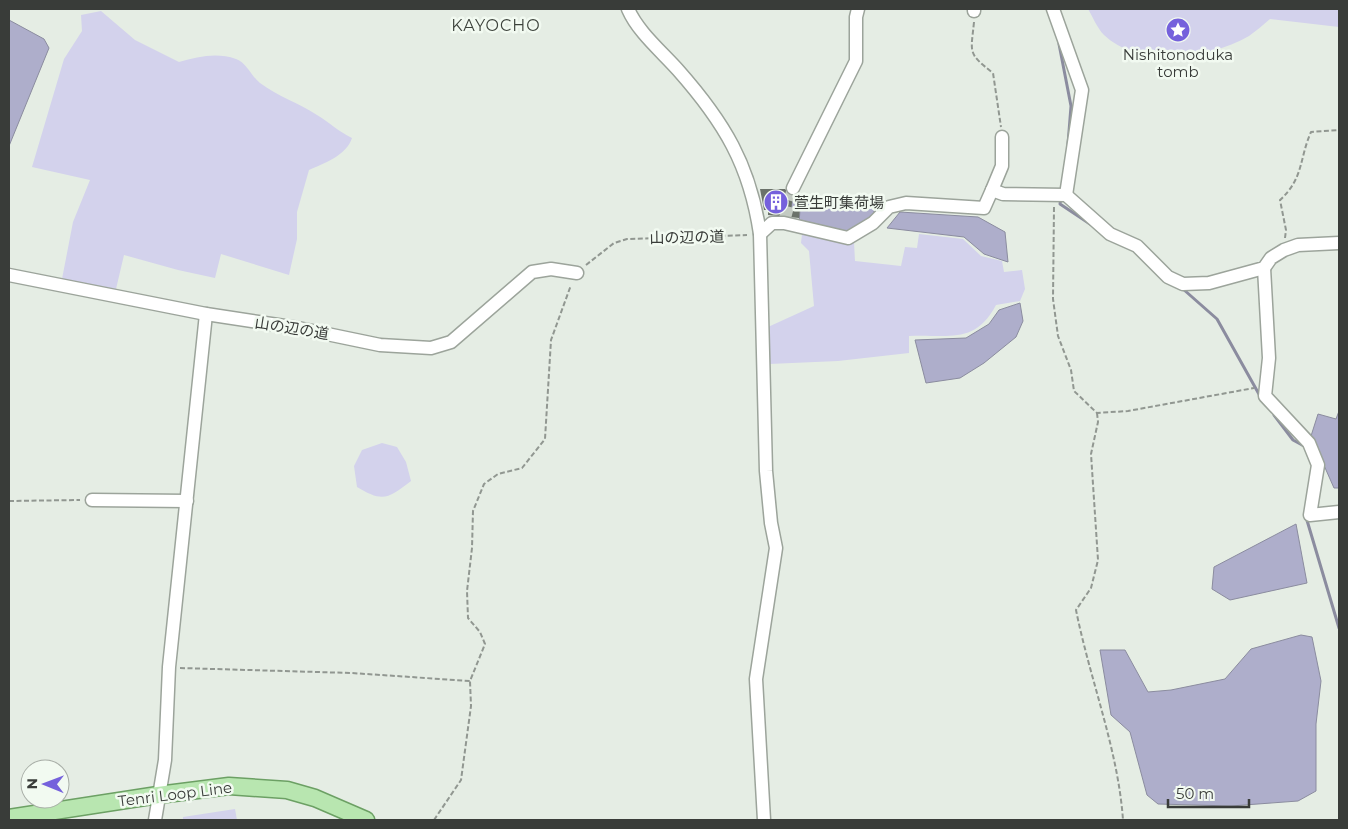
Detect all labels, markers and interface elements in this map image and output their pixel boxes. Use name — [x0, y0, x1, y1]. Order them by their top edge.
district label: KAYOCHO — [451, 16, 541, 35]
place icon: Nishitonoduka tomb — [1165, 17, 1191, 43]
place label: Nishitonoduka tomb — [1123, 45, 1233, 81]
building icon: 萱生町集荷場 — [763, 189, 789, 215]
place label: 萱生町集荷場 — [794, 193, 884, 212]
street label: 山の辺の道 — [649, 227, 725, 247]
street label: 山の辺の道 — [253, 313, 331, 343]
north arrow — [20, 759, 70, 809]
scale bar — [1168, 776, 1249, 808]
text: N — [23, 778, 41, 790]
street label: Tenri Loop Line — [117, 778, 233, 810]
text: 50 m — [1176, 784, 1214, 803]

